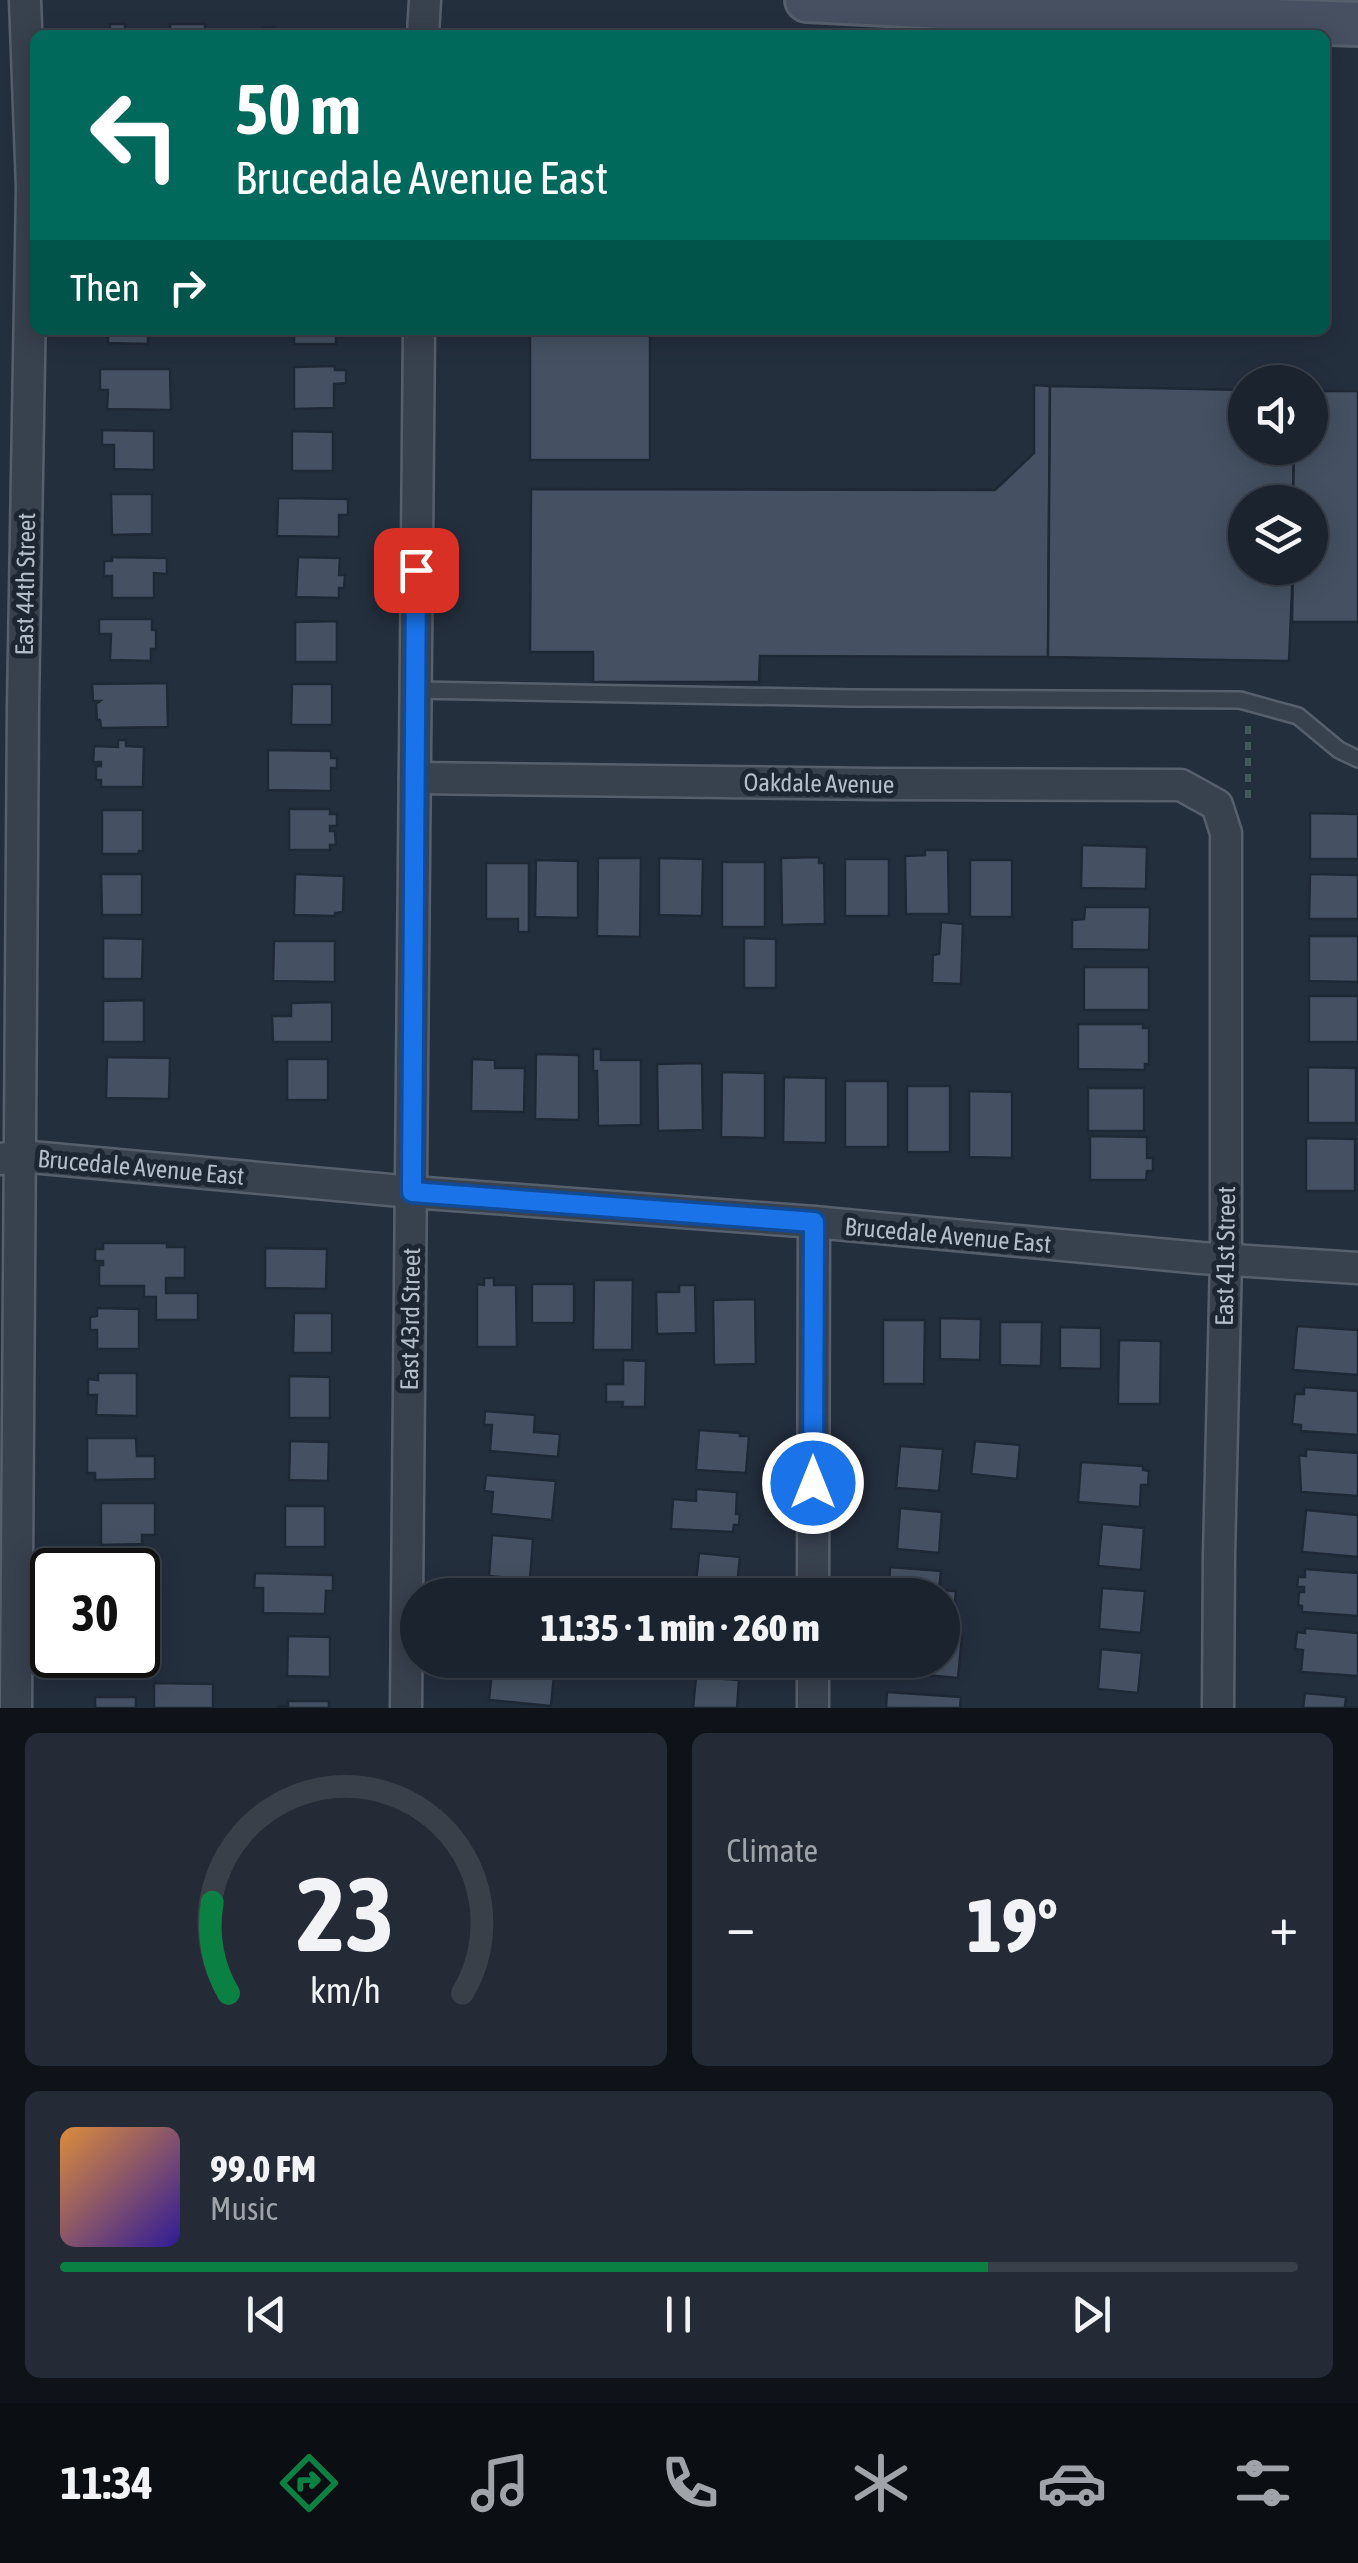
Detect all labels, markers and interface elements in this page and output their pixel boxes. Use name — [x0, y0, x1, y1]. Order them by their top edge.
text: 50 m — [235, 69, 361, 149]
icon: left — [70, 70, 200, 200]
text: Brucedale Avenue East — [235, 152, 608, 204]
icon: right — [160, 260, 215, 315]
text: Then — [70, 266, 140, 309]
map controls — [1228, 365, 1328, 585]
button: sound — [1228, 365, 1328, 465]
button: layers — [1228, 485, 1328, 585]
street label: East 44th Street — [10, 512, 40, 656]
pin — [374, 528, 459, 613]
icon: arrive — [389, 543, 444, 598]
street label: Oakdale Avenue — [743, 768, 895, 798]
street label: Brucedale Avenue East — [37, 1144, 245, 1190]
street label: East 41st Street — [1210, 1186, 1240, 1326]
street label: Brucedale Avenue East — [844, 1212, 1052, 1258]
street label: East 43rd Street — [395, 1247, 425, 1391]
position arrow — [761, 1431, 865, 1535]
speed limit sign: 30 — [30, 1548, 160, 1678]
text: 11:35 · 1 min · 260 m — [540, 1606, 820, 1649]
text: Climate — [727, 1832, 818, 1869]
text: 23 — [297, 1854, 395, 1973]
text: 19° — [967, 1882, 1058, 1968]
text: − — [727, 1894, 755, 1957]
text: + — [1269, 1894, 1298, 1957]
text: km/h — [310, 1970, 381, 2011]
text: 99.0 FM — [210, 2147, 316, 2190]
text: Music — [210, 2190, 277, 2227]
icon: previous — [239, 2287, 294, 2342]
icon: pause — [651, 2287, 706, 2342]
icon: next — [1064, 2287, 1119, 2342]
icon: directions — [274, 2448, 344, 2518]
icon: music — [465, 2448, 535, 2518]
icon: phone — [655, 2448, 725, 2518]
icon: climate — [846, 2448, 916, 2518]
icon: car — [1037, 2448, 1107, 2518]
icon: filters — [1228, 2448, 1298, 2518]
text: 11:34 — [60, 2457, 153, 2509]

